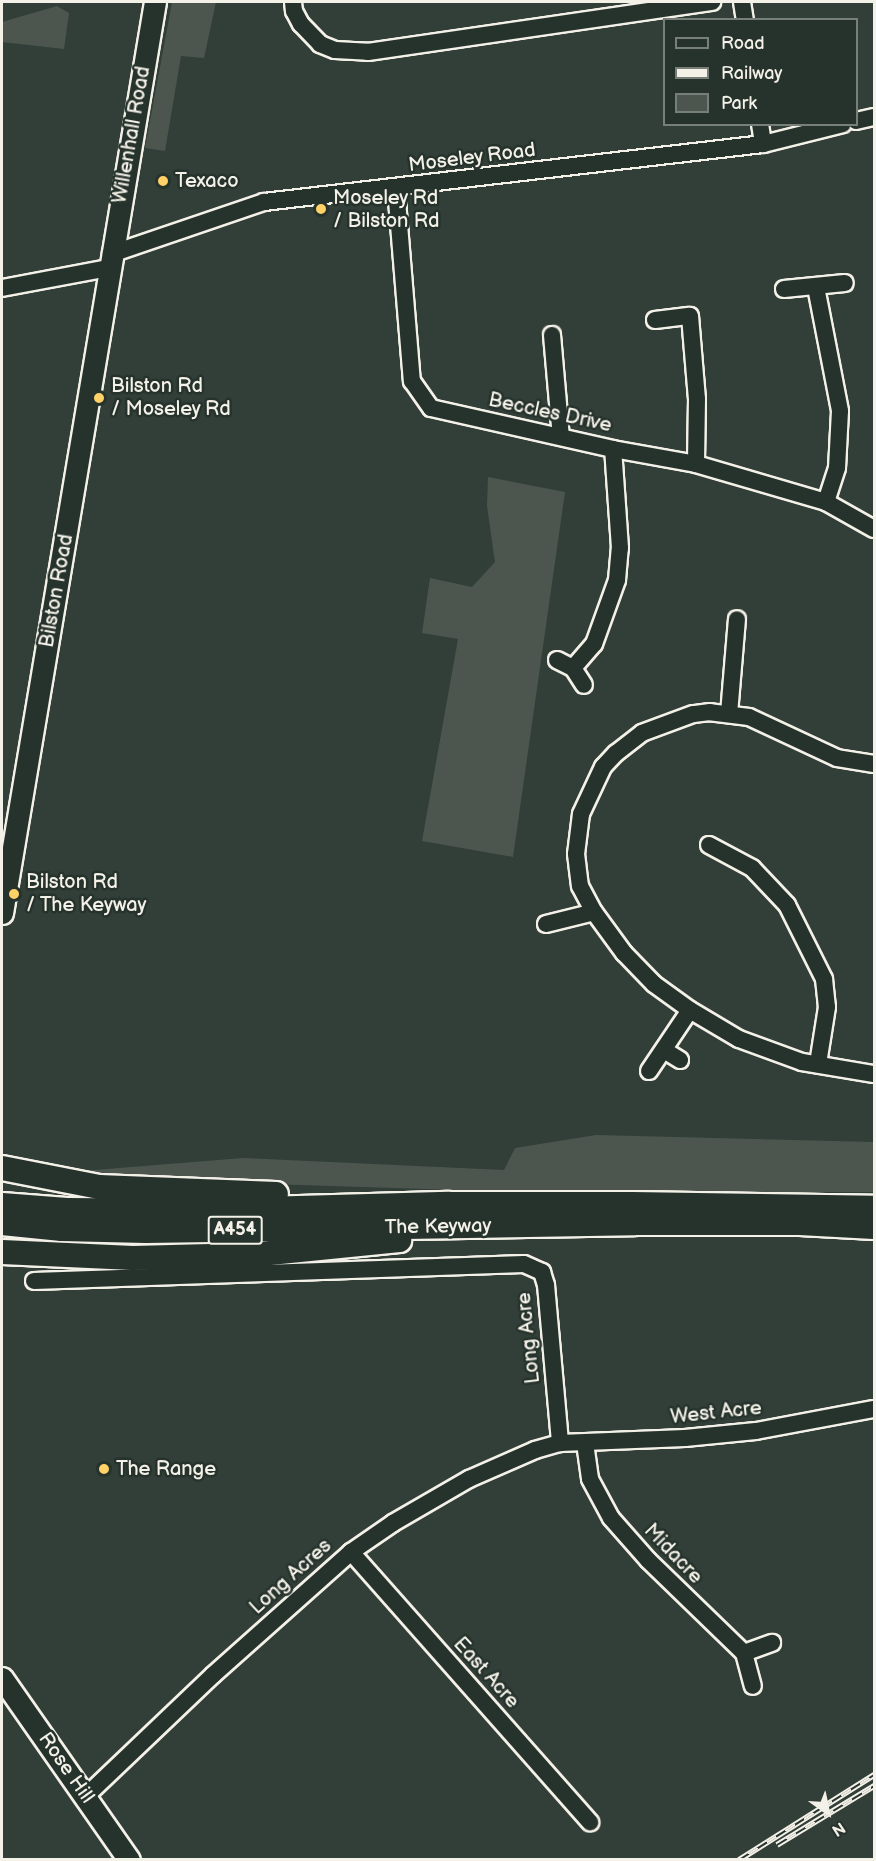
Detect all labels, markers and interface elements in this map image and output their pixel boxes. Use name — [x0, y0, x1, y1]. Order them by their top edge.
legend — [663, 18, 858, 126]
text: Road — [721, 33, 765, 54]
text: Railway — [721, 63, 783, 84]
street label: Willenhall Road — [108, 65, 156, 205]
text: Park — [721, 93, 757, 114]
street label: Moseley Road — [406, 138, 538, 178]
place label: Texaco — [175, 169, 239, 193]
marker: Texaco — [156, 174, 170, 188]
place label: Moseley Rd / Bilston Rd — [333, 186, 439, 233]
marker: Moseley Rd / Bilston Rd — [314, 202, 328, 216]
place label: Bilston Rd / Moseley Rd — [111, 374, 232, 421]
street label: Beccles Drive — [486, 388, 614, 438]
marker: Bilston Rd / Moseley Rd — [92, 391, 106, 405]
street label: Bilston Road — [35, 532, 79, 650]
place label: Bilston Rd / The Keyway — [26, 870, 147, 917]
marker: Bilston Rd / The Keyway — [7, 887, 21, 901]
street label: The Keyway — [384, 1214, 492, 1240]
road number: A454 — [206, 1215, 264, 1245]
street label: Long Acre — [512, 1291, 546, 1385]
street label: West Acre — [669, 1396, 763, 1430]
place label: The Range — [116, 1457, 216, 1481]
marker: The Range — [97, 1462, 111, 1476]
street label: Midacre — [639, 1519, 707, 1589]
street label: Long Acres — [245, 1534, 337, 1620]
street label: East Acre — [448, 1633, 524, 1713]
street label: Rose Hill — [33, 1728, 99, 1808]
north arrow — [798, 1783, 858, 1843]
text: N — [828, 1817, 848, 1840]

